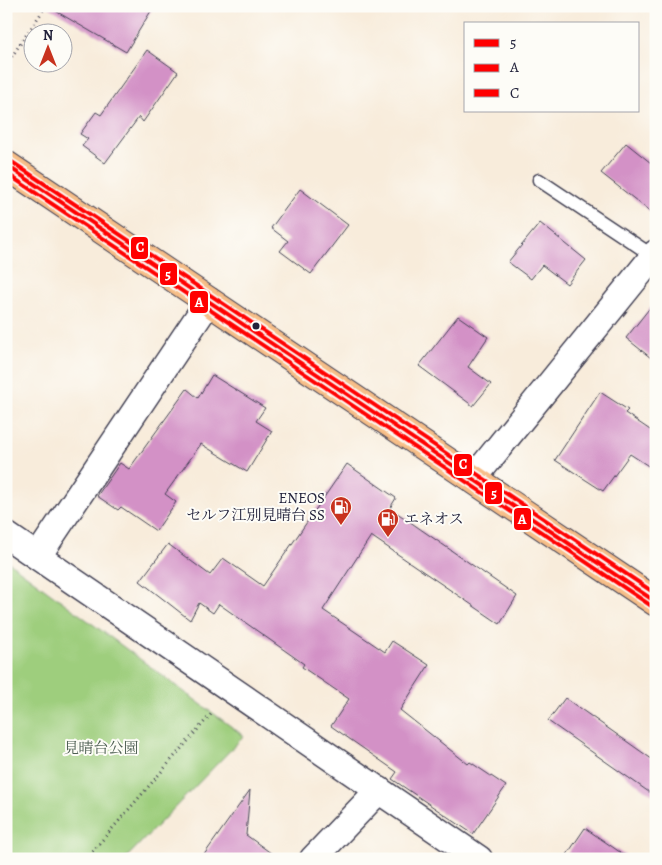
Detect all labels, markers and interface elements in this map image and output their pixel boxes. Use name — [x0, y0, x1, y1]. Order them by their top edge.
north arrow — [22, 22, 72, 72]
legend — [464, 22, 640, 112]
text: N — [43, 26, 53, 45]
text: 5 — [510, 33, 516, 53]
text: A — [509, 57, 519, 77]
text: C — [510, 83, 519, 103]
line badge: C — [130, 236, 149, 260]
text: C — [136, 238, 145, 257]
line badge: 5 — [159, 262, 178, 286]
text: 5 — [165, 265, 171, 284]
line badge: A — [189, 290, 209, 314]
text: A — [194, 293, 204, 312]
unlabelled marker — [251, 321, 261, 331]
line badge: C — [453, 453, 473, 477]
text: C — [459, 455, 468, 474]
line badge: 5 — [484, 481, 503, 505]
text: 5 — [491, 484, 497, 503]
place label: ENEOS セルフ江別見晴台 SS — [186, 488, 325, 525]
fuel station icon: ENEOS セルフ江別見晴台 SS — [329, 495, 353, 526]
fuel station icon: エネオス — [376, 507, 400, 538]
line badge: A — [513, 507, 532, 531]
place label: エネオス — [404, 509, 464, 529]
text: A — [517, 510, 527, 529]
park label: 見晴台公園 — [63, 738, 139, 758]

